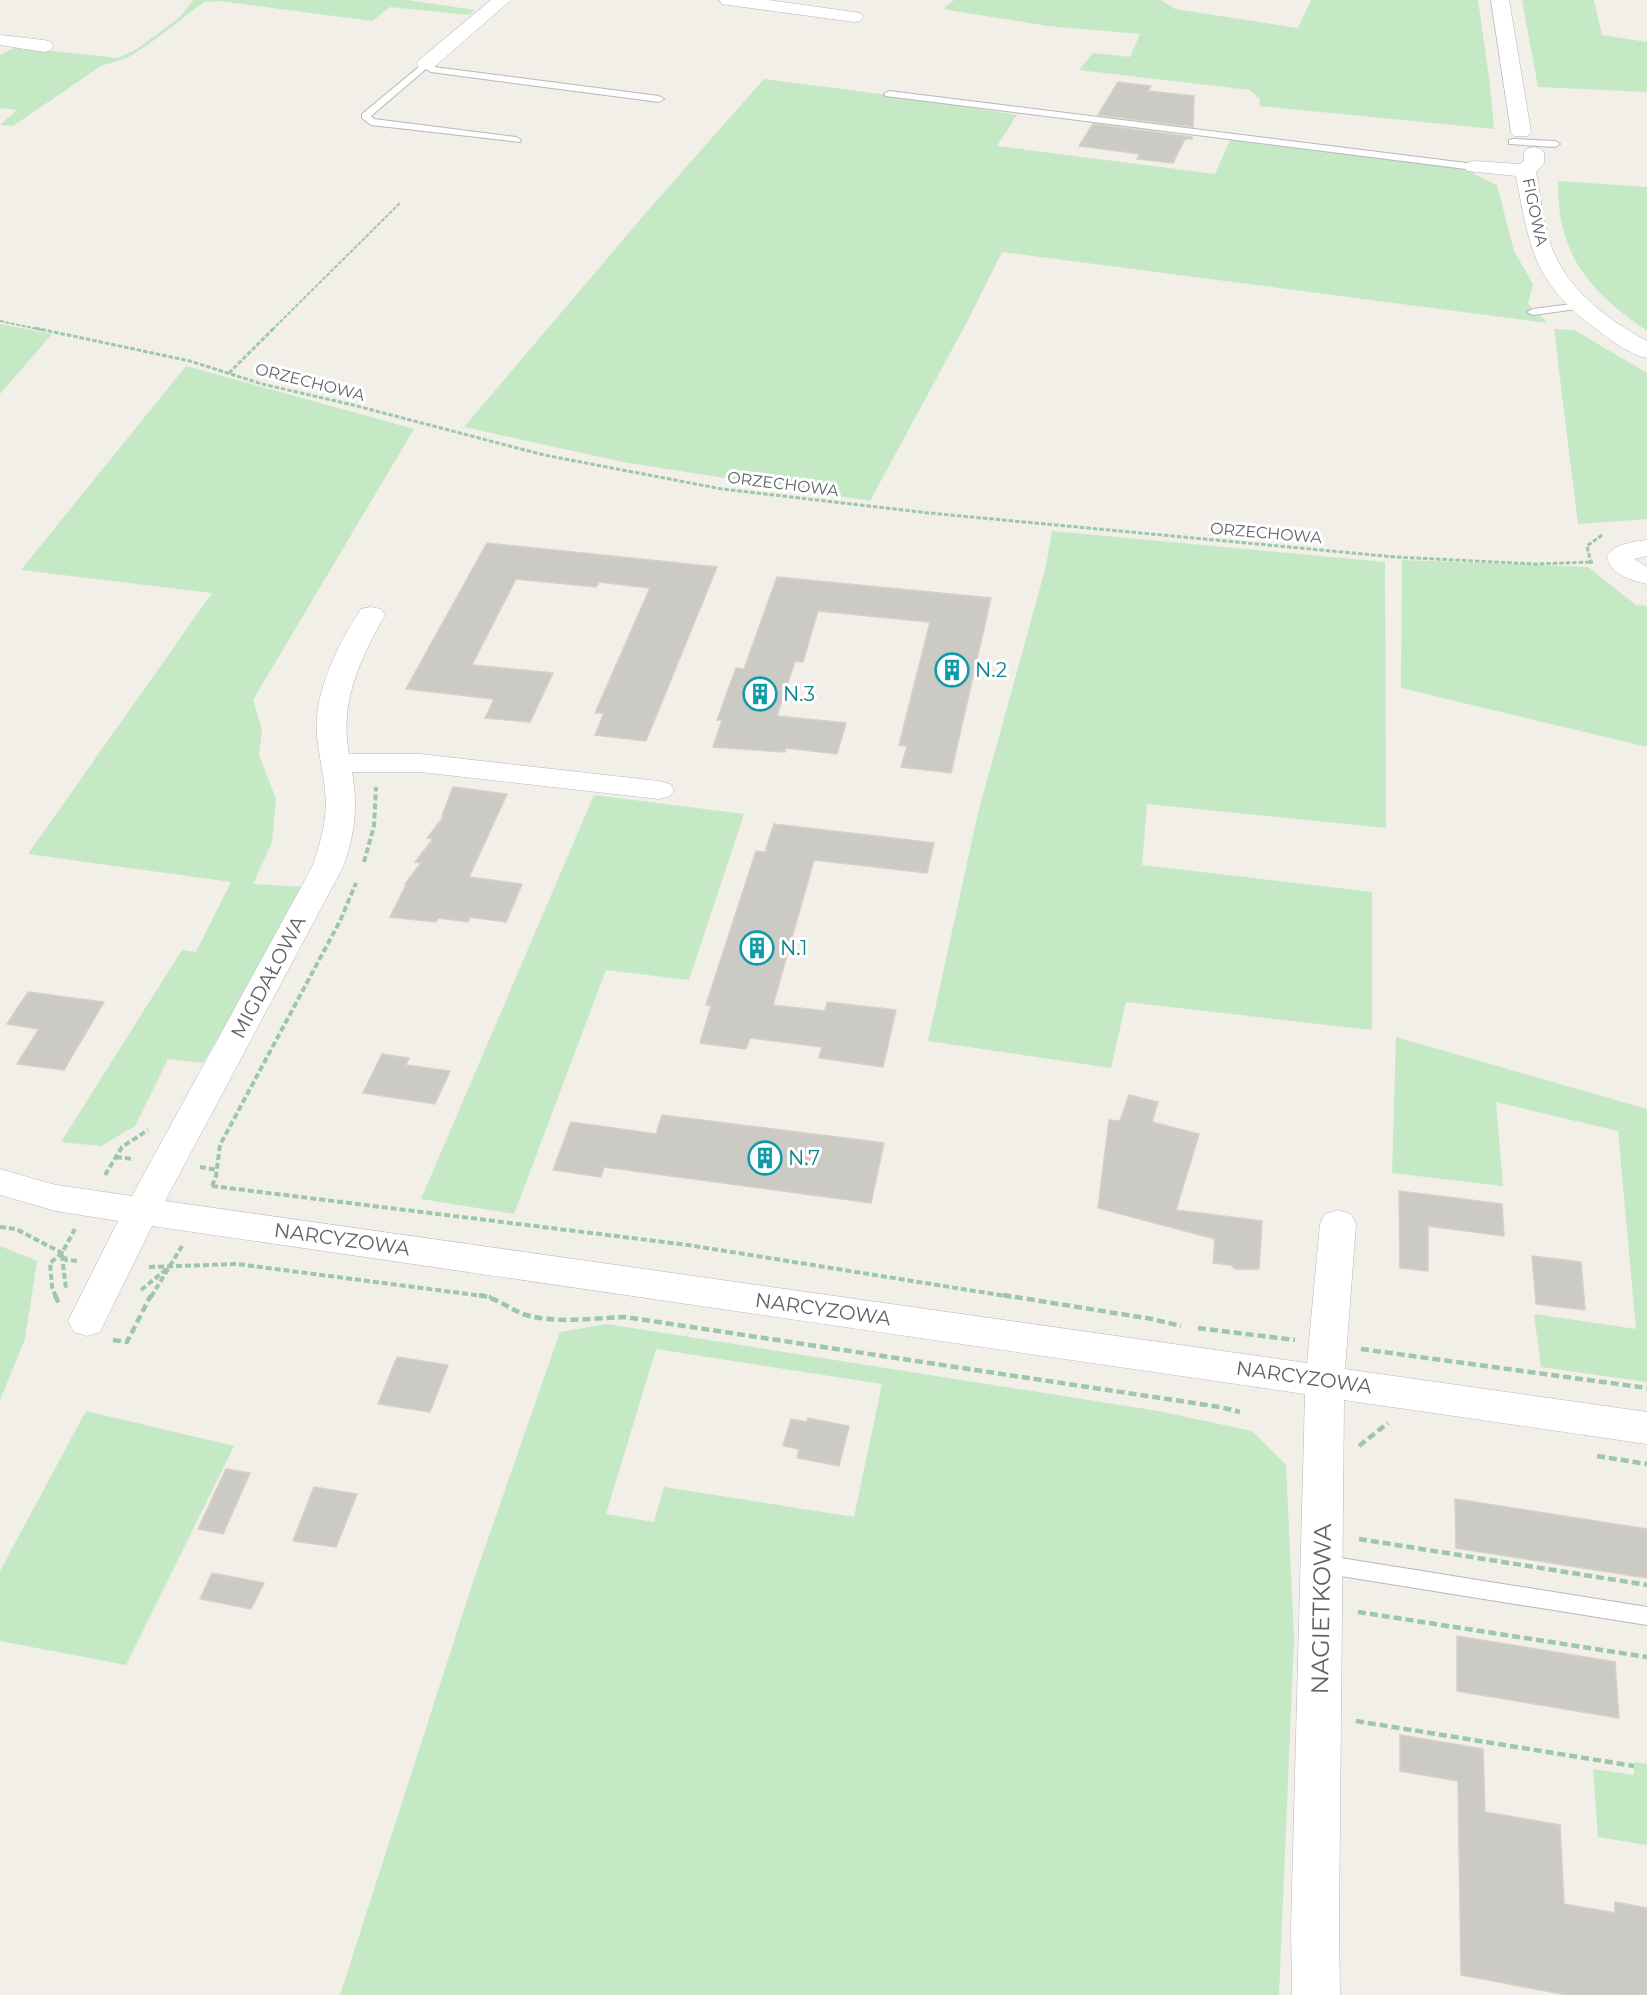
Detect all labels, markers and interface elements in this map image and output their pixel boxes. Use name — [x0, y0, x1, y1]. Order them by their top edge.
street label: FIGOWA — [1519, 176, 1552, 248]
street label: ORZECHOWA — [253, 359, 367, 405]
street label: ORZECHOWA — [726, 468, 840, 500]
street label: ORZECHOWA — [1209, 519, 1323, 547]
building icon: N.2 — [934, 652, 970, 688]
place label: N.2 — [975, 658, 1007, 682]
building icon: N.3 — [742, 676, 778, 712]
place label: N.3 — [783, 682, 815, 706]
street label: MIGDAŁOWA — [226, 911, 311, 1042]
building icon: N.1 — [739, 930, 775, 966]
place label: N.1 — [780, 936, 807, 960]
building icon: N.7 — [747, 1140, 783, 1176]
place label: N.7 — [788, 1146, 820, 1170]
street label: NARCYZOWA — [273, 1218, 412, 1260]
street label: NARCYZOWA — [754, 1288, 893, 1330]
street label: NARCYZOWA — [1235, 1356, 1374, 1398]
street label: NAGIETKOWA — [1305, 1523, 1337, 1695]

